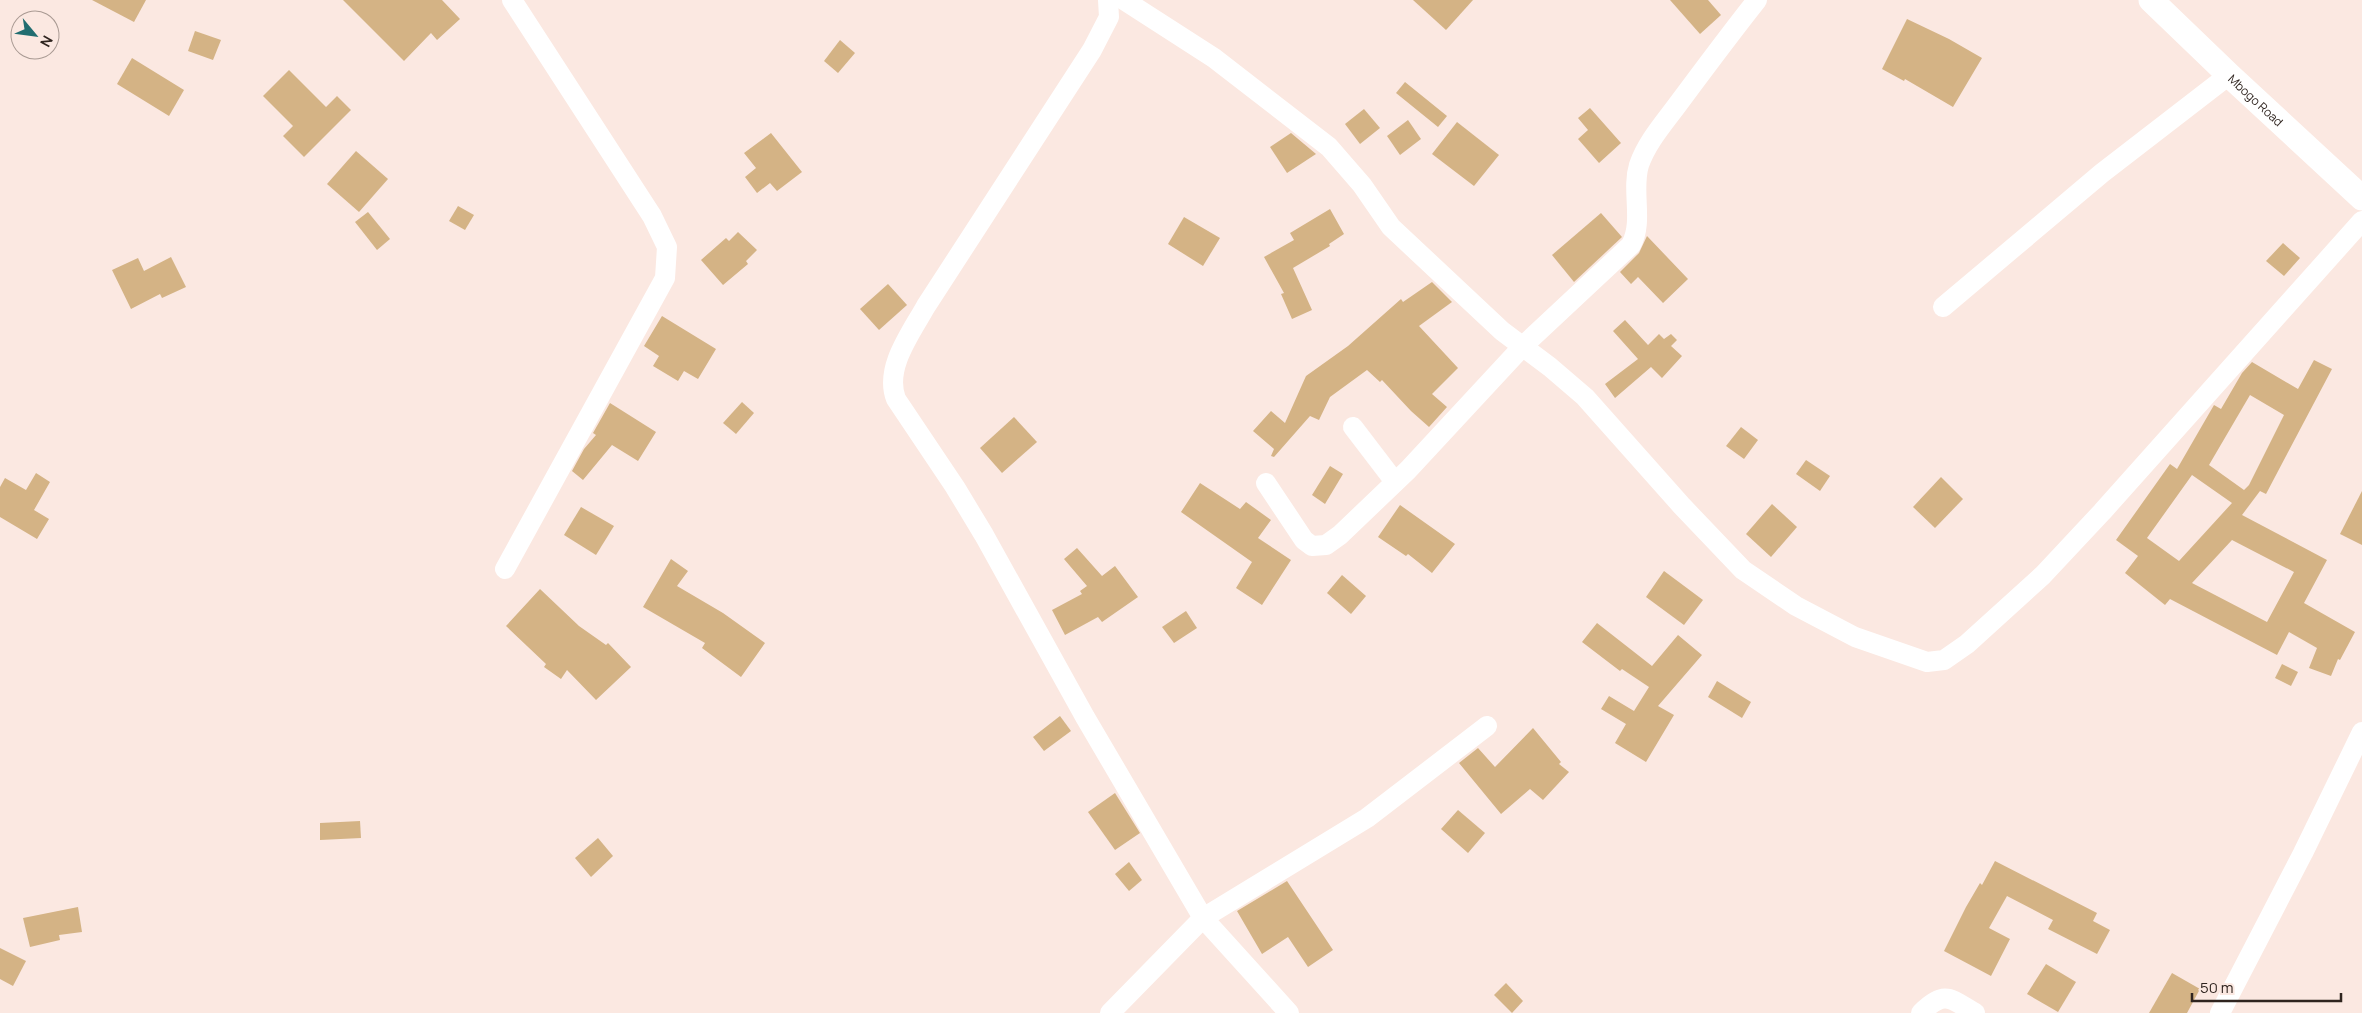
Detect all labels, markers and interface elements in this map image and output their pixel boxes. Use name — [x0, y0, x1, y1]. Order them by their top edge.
north arrow — [10, 10, 60, 60]
text: N — [36, 33, 58, 51]
street label: Mbogo Road — [2225, 70, 2287, 130]
scale bar — [2192, 970, 2341, 1002]
text: 50 m — [2200, 977, 2234, 998]

